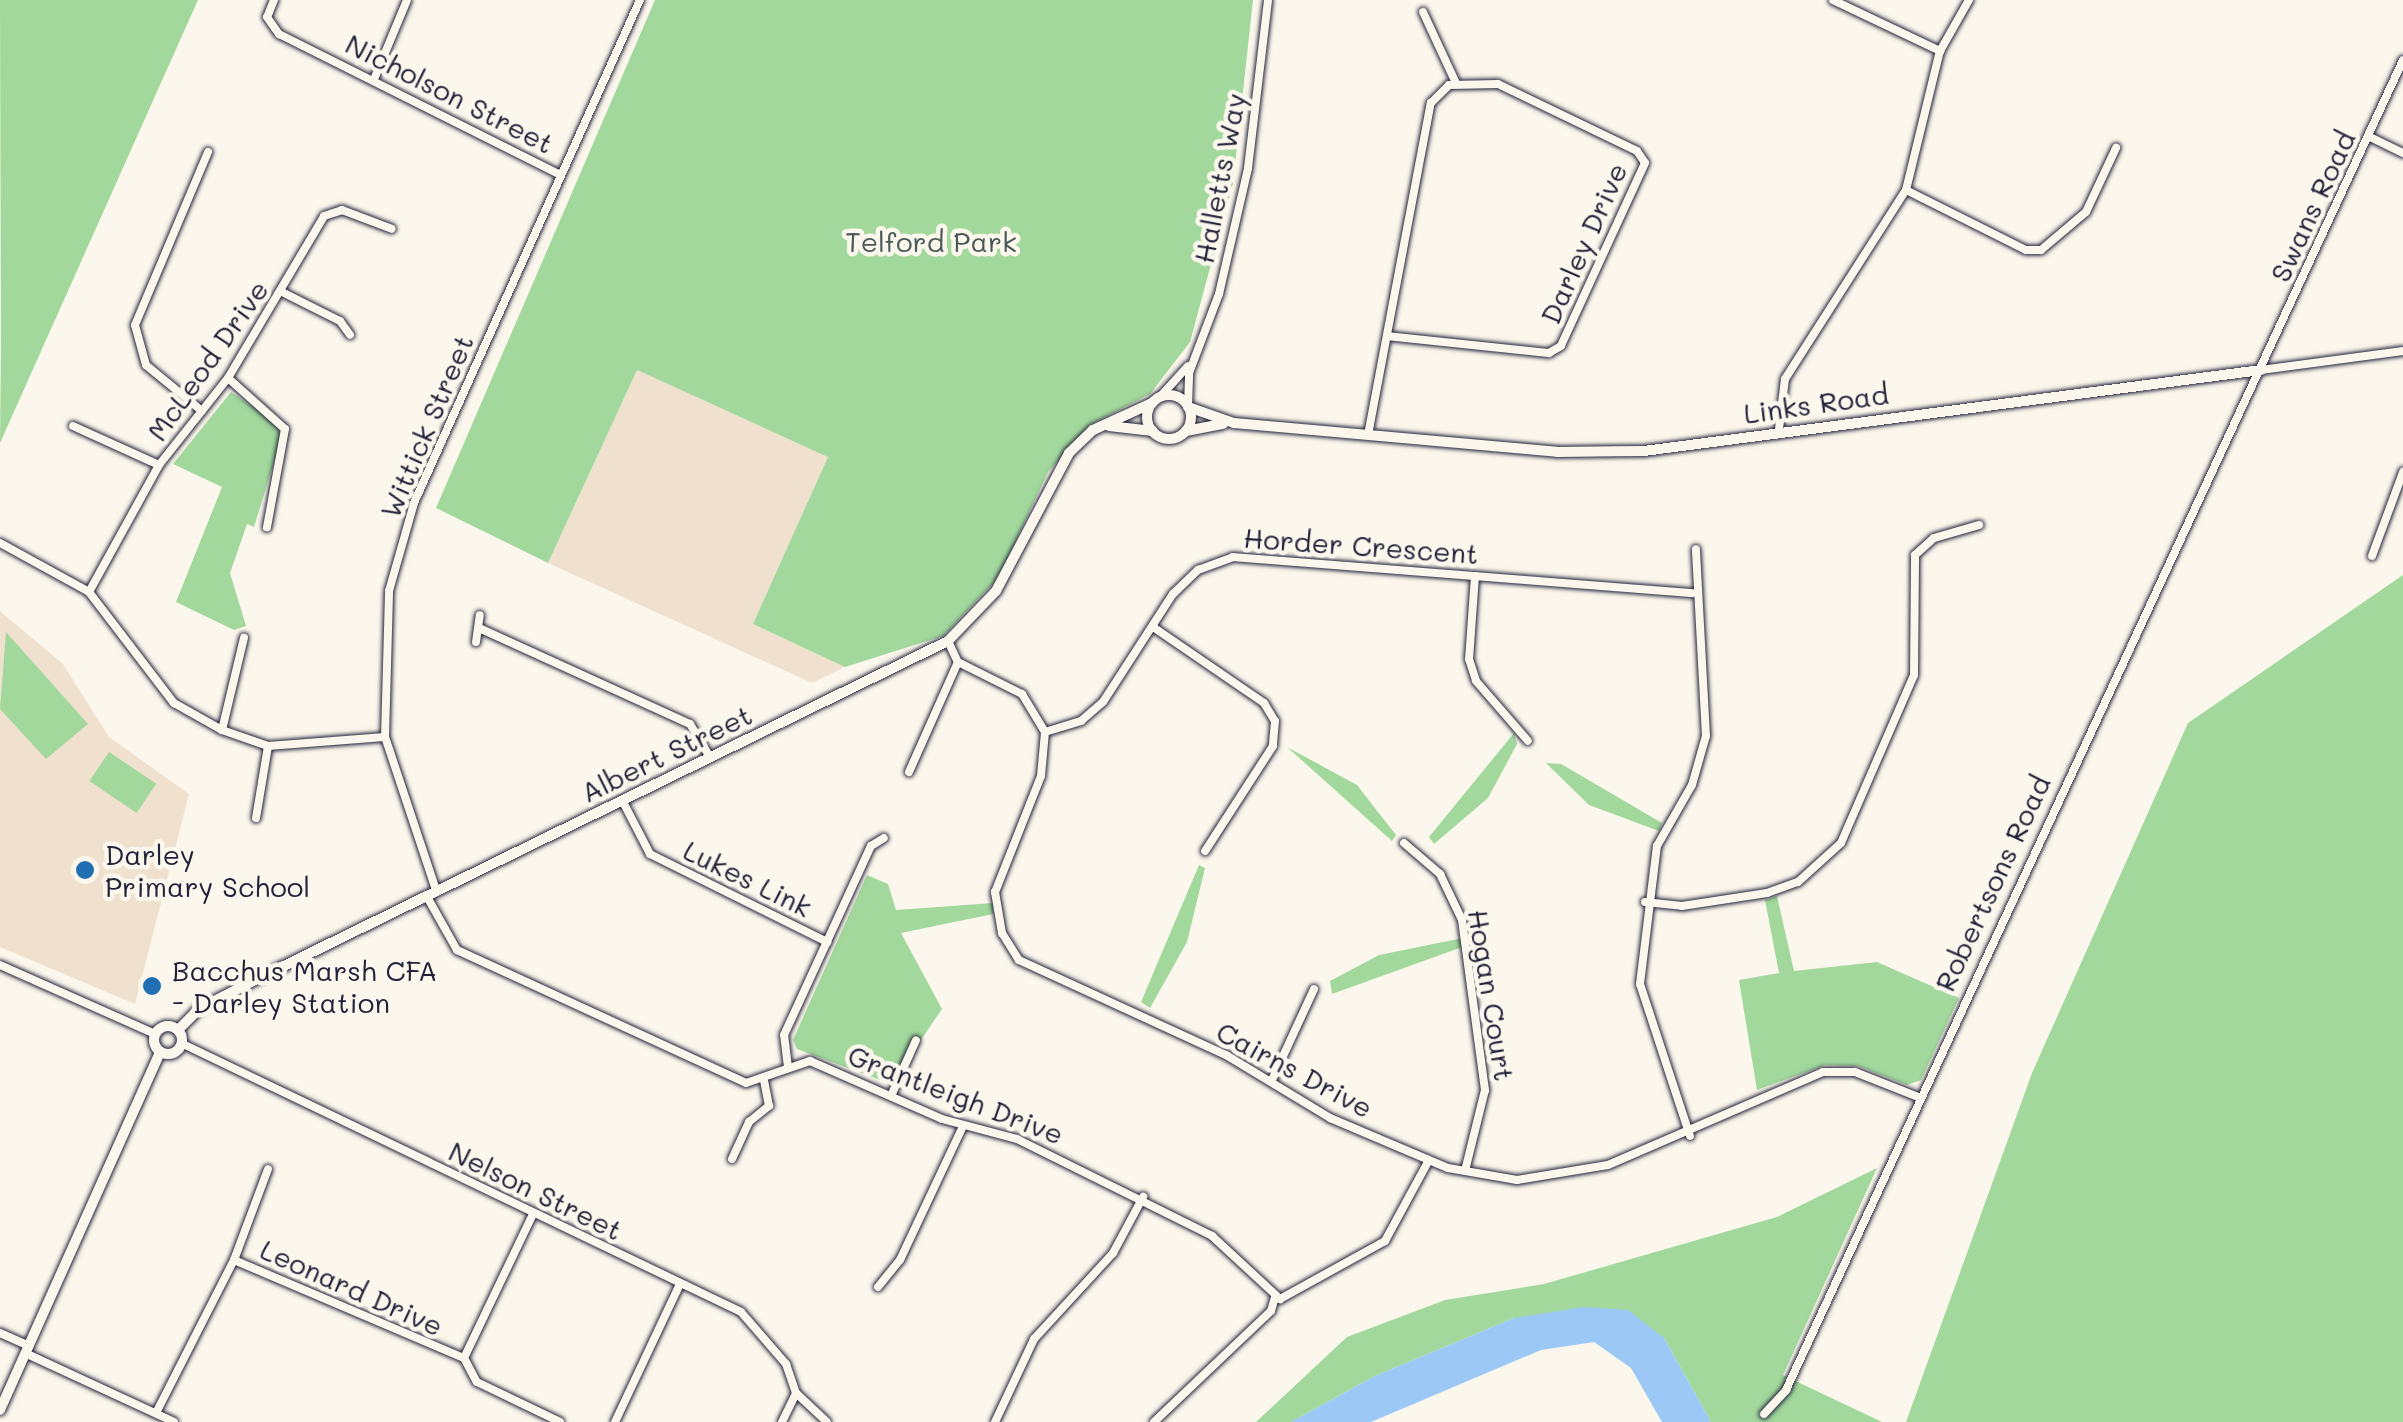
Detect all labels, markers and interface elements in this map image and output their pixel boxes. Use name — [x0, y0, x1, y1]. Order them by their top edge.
street label: Nicholson Street — [340, 26, 560, 160]
street label: Halletts Way — [1186, 90, 1252, 266]
street label: Swans Road — [2262, 125, 2362, 287]
street label: Darley Drive — [1533, 157, 1633, 329]
park label: Telford Park — [845, 224, 1017, 258]
street label: McLeod Drive — [139, 273, 275, 447]
street label: Wittick Street — [372, 329, 480, 523]
street label: Links Road — [1741, 376, 1891, 430]
street label: Horder Crescent — [1242, 520, 1480, 570]
street label: Albert Street — [575, 697, 757, 809]
street label: Robertsons Road — [1927, 770, 2057, 996]
street label: Lukes Link — [678, 833, 818, 923]
place label: Darley Primary School — [105, 837, 310, 903]
marker: Darley Primary School — [74, 859, 96, 881]
street label: Hogan Court — [1462, 907, 1522, 1083]
place label: Bacchus Marsh CFA - Darley Station — [172, 953, 437, 1019]
marker: Bacchus Marsh CFA - Darley Station — [141, 975, 163, 997]
street label: Cairns Drive — [1211, 1014, 1379, 1124]
street label: Grantleigh Drive — [844, 1037, 1068, 1151]
street label: Nelson Street — [444, 1134, 628, 1246]
street label: Leonard Drive — [255, 1232, 449, 1342]

